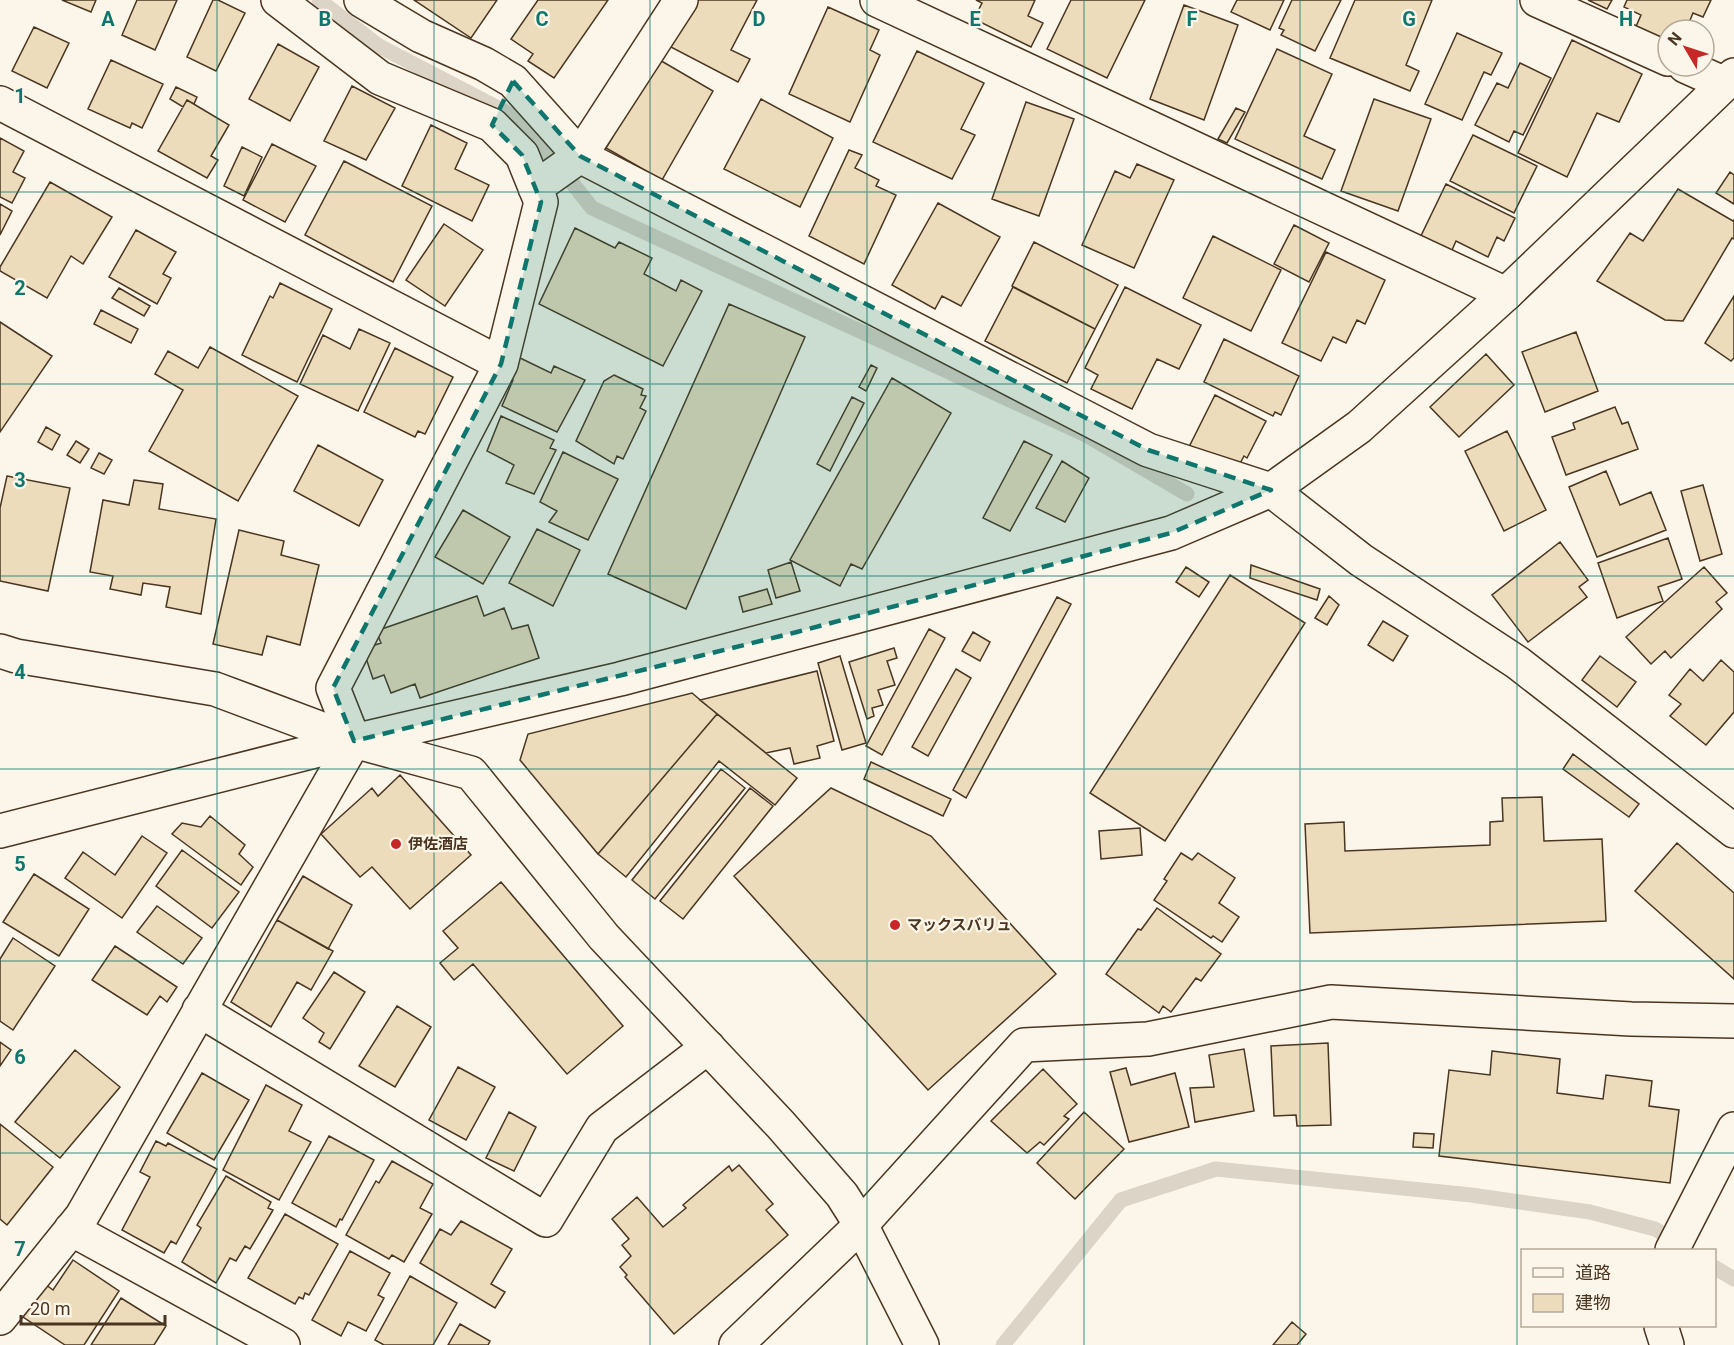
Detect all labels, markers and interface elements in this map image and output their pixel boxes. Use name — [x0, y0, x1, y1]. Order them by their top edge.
text: A — [101, 7, 115, 31]
text: B — [319, 7, 331, 31]
text: C — [535, 7, 549, 31]
text: D — [753, 7, 766, 31]
text: E — [969, 7, 981, 31]
text: F — [1187, 7, 1198, 31]
text: G — [1402, 7, 1416, 31]
text: H — [1619, 7, 1633, 31]
north arrow — [1656, 18, 1716, 78]
text: N — [1664, 29, 1686, 49]
text: 1 — [14, 84, 26, 108]
text: 2 — [14, 276, 26, 300]
text: 3 — [14, 468, 26, 492]
text: 4 — [14, 660, 26, 684]
place label: 伊佐酒店 — [408, 835, 468, 853]
marker: 伊佐酒店 — [389, 837, 403, 851]
text: 5 — [14, 852, 26, 876]
place label: マックスバリュ — [907, 916, 1012, 934]
marker: マックスバリュ — [888, 918, 902, 932]
text: 6 — [14, 1045, 26, 1069]
text: 7 — [14, 1237, 26, 1261]
legend — [1521, 1249, 1716, 1327]
text: 道路 — [1575, 1262, 1611, 1283]
scale bar — [21, 1288, 165, 1326]
text: 建物 — [1575, 1292, 1611, 1313]
text: 20 m — [30, 1298, 70, 1319]

